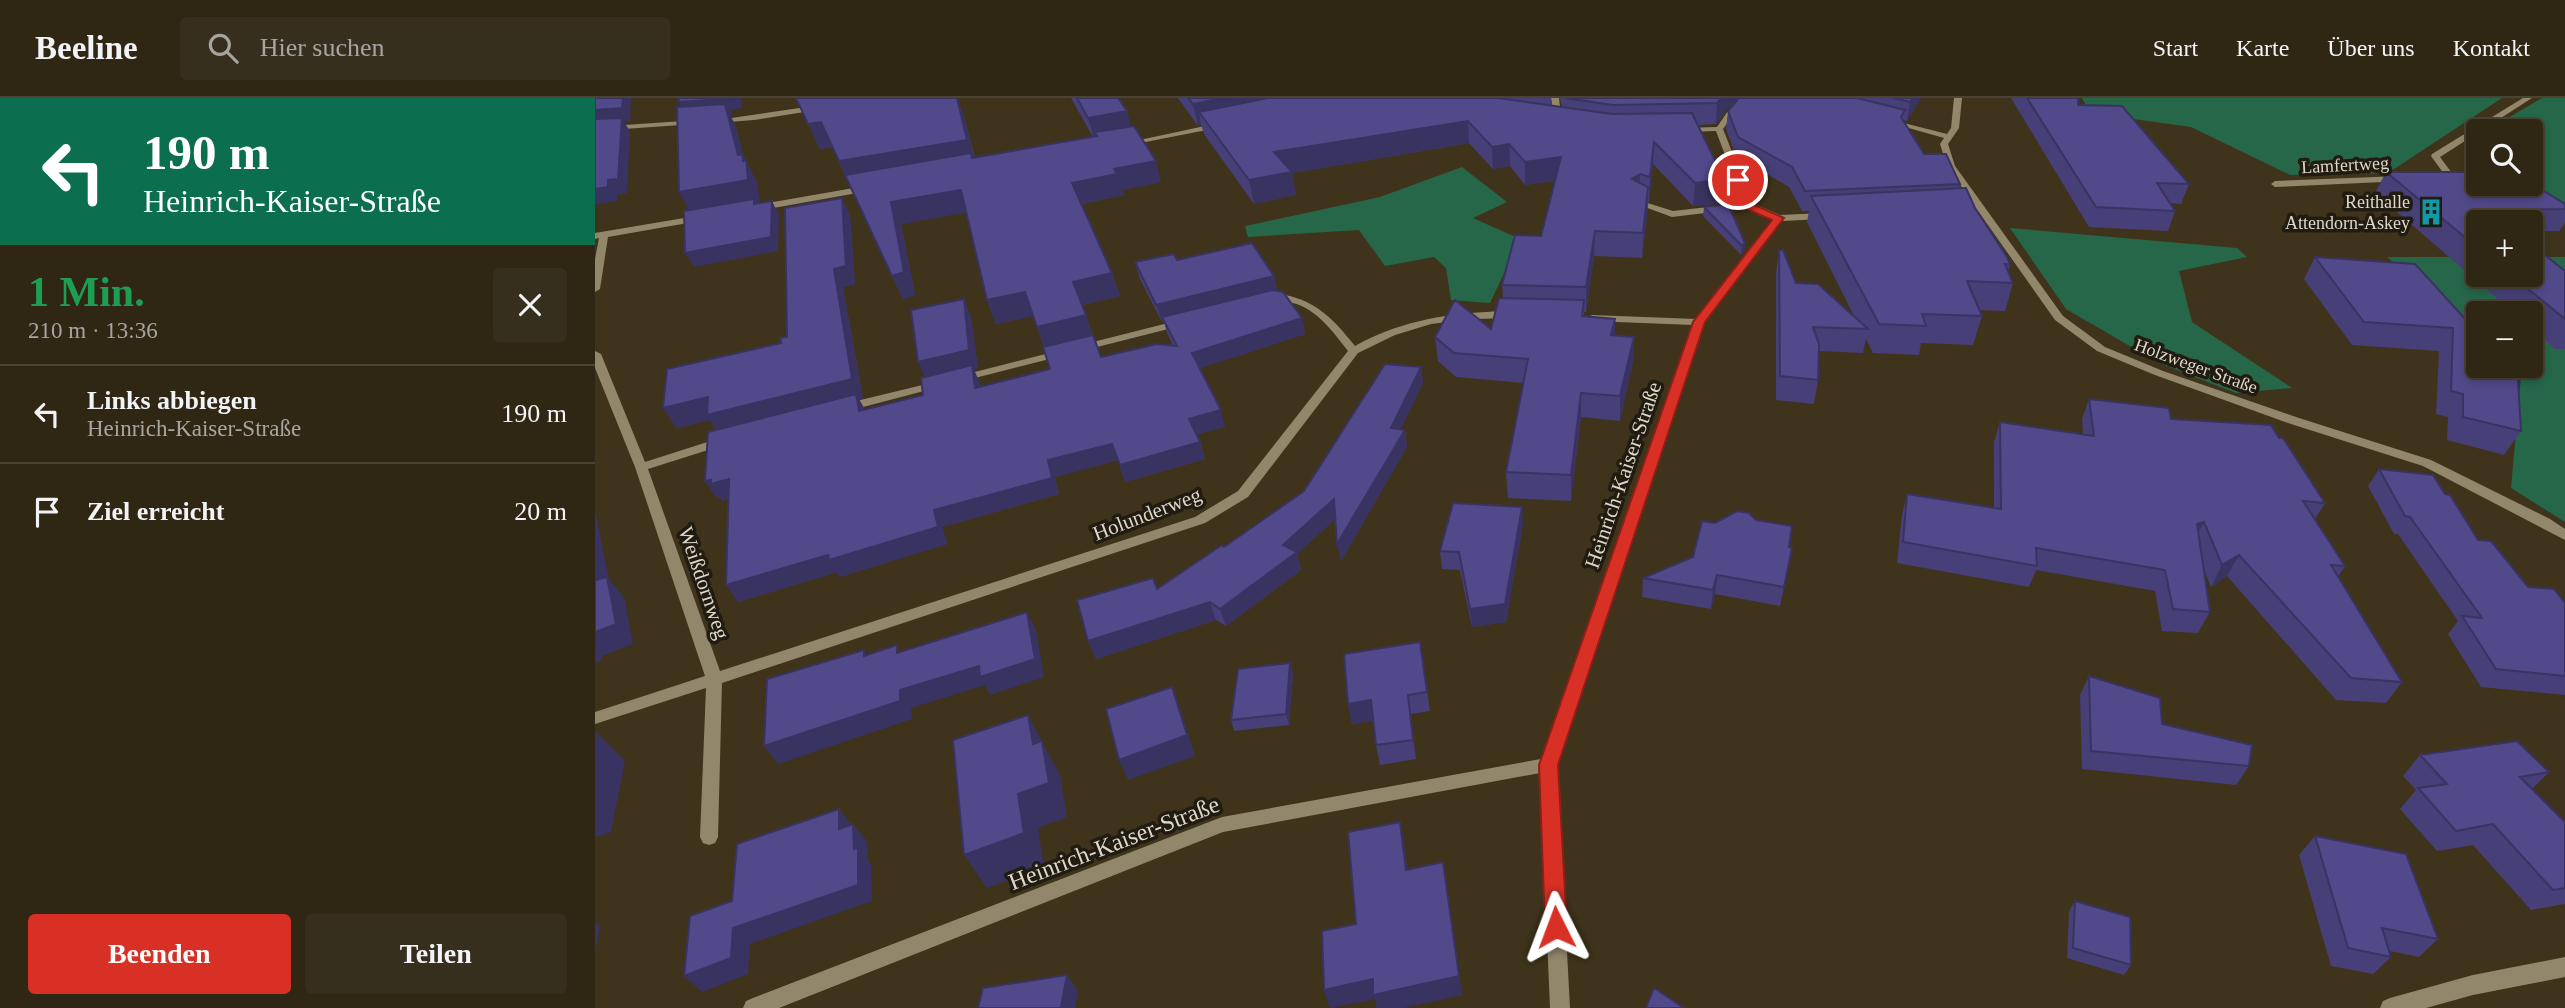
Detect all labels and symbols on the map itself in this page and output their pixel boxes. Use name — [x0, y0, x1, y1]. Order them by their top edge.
pin — [1708, 150, 1768, 210]
street label: Lamfertweg — [2301, 153, 2389, 177]
place label: Reithalle Attendorn-Askey — [2285, 192, 2410, 233]
building icon: Reithalle Attendorn-Askey — [2416, 197, 2446, 227]
street label: Holzweger Straße — [2132, 334, 2260, 398]
street label: Heinrich-Kaiser-Straße — [1580, 379, 1666, 571]
street label: Holunderweg — [1089, 482, 1205, 546]
street label: Weißdornweg — [674, 524, 735, 643]
street label: Heinrich-Kaiser-Straße — [1005, 791, 1223, 895]
position arrow — [1519, 890, 1593, 964]

